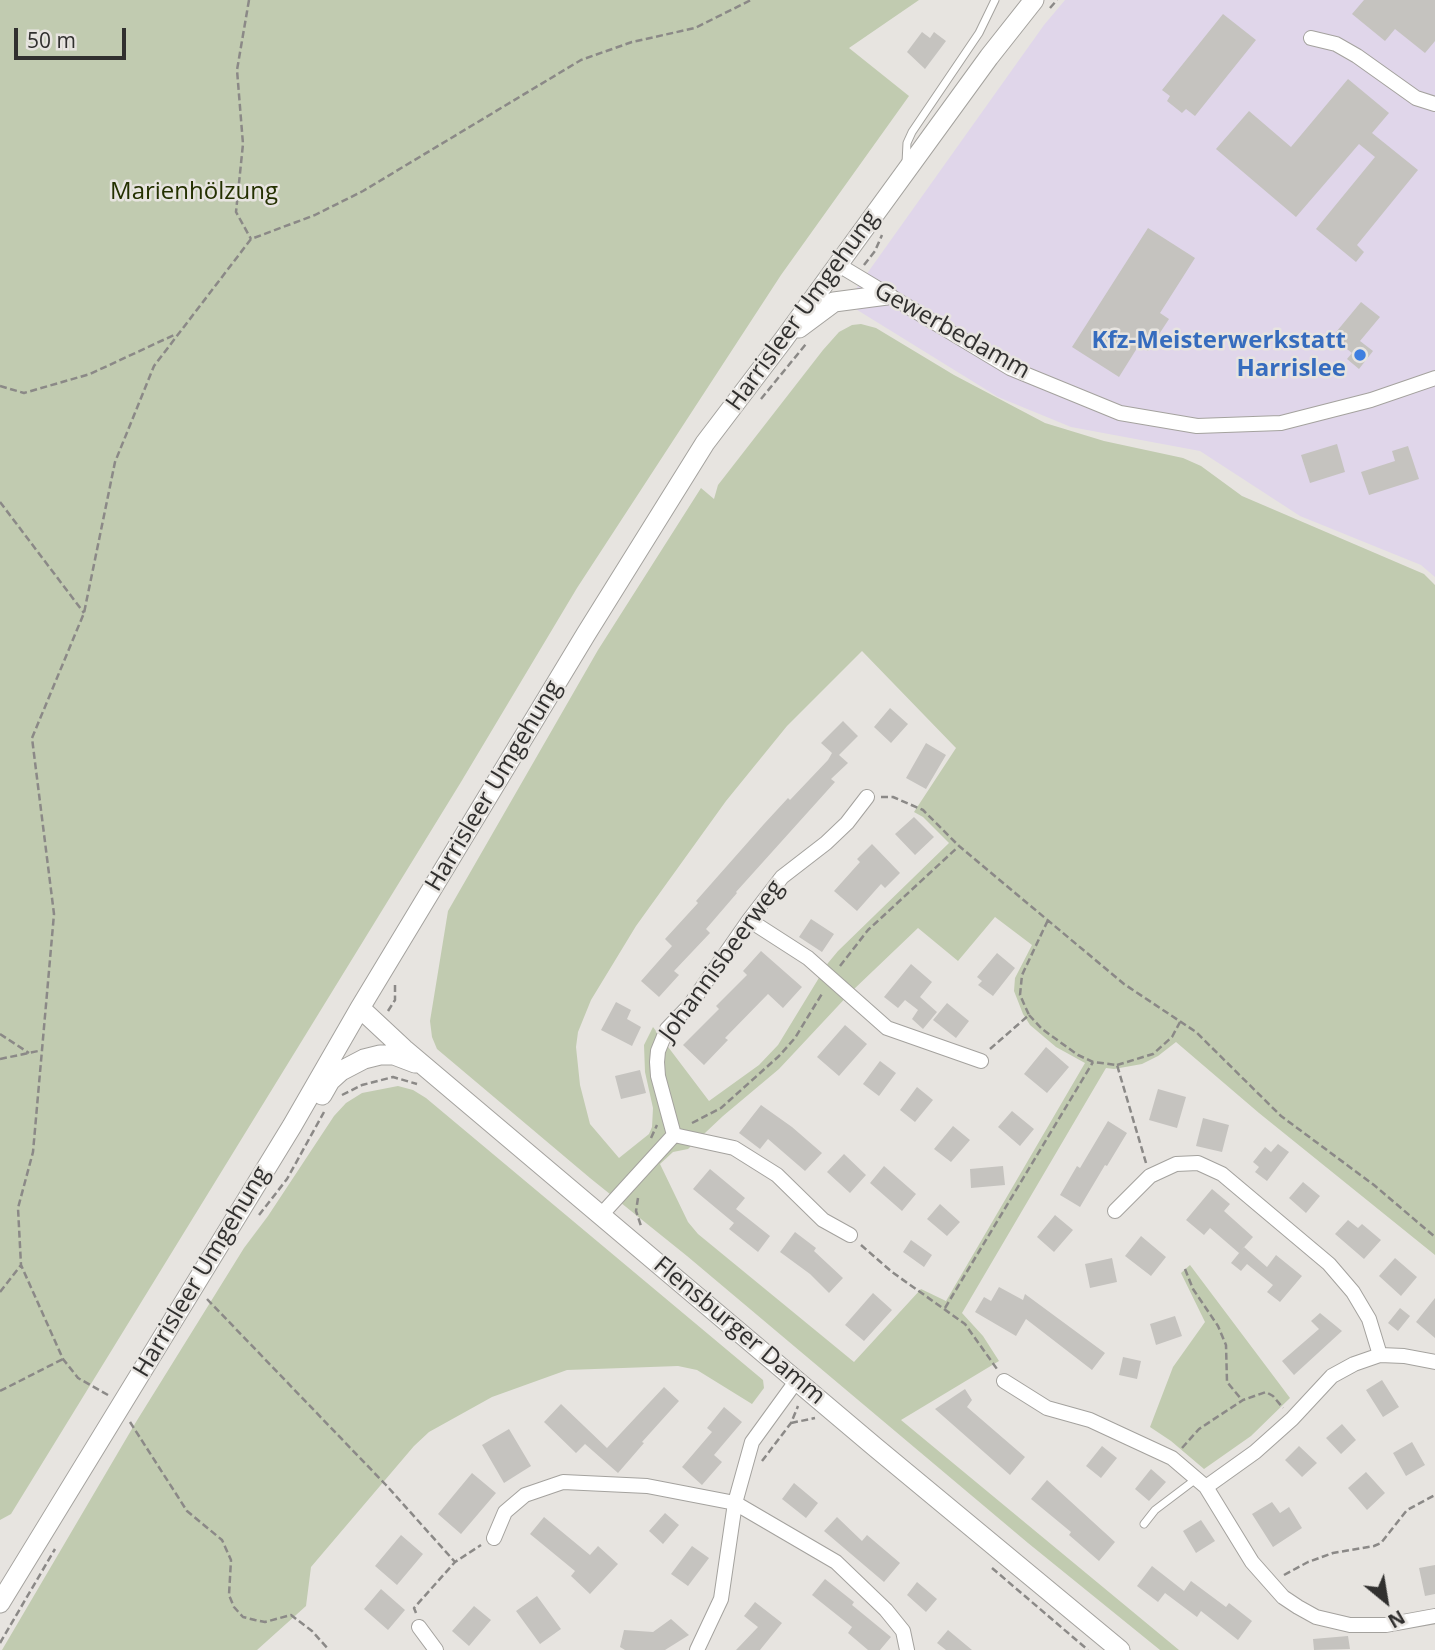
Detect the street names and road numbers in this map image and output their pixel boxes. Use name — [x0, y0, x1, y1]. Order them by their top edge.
street label: Harrisleer Umgehung — [721, 205, 885, 417]
street label: Gewerbedamm — [869, 276, 1035, 386]
street label: Harrisleer Umgehung — [420, 675, 568, 897]
street label: Johannisbeerweg — [654, 875, 790, 1047]
street label: Harrisleer Umgehung — [128, 1161, 276, 1383]
street label: Flensburger Damm — [647, 1251, 831, 1411]

